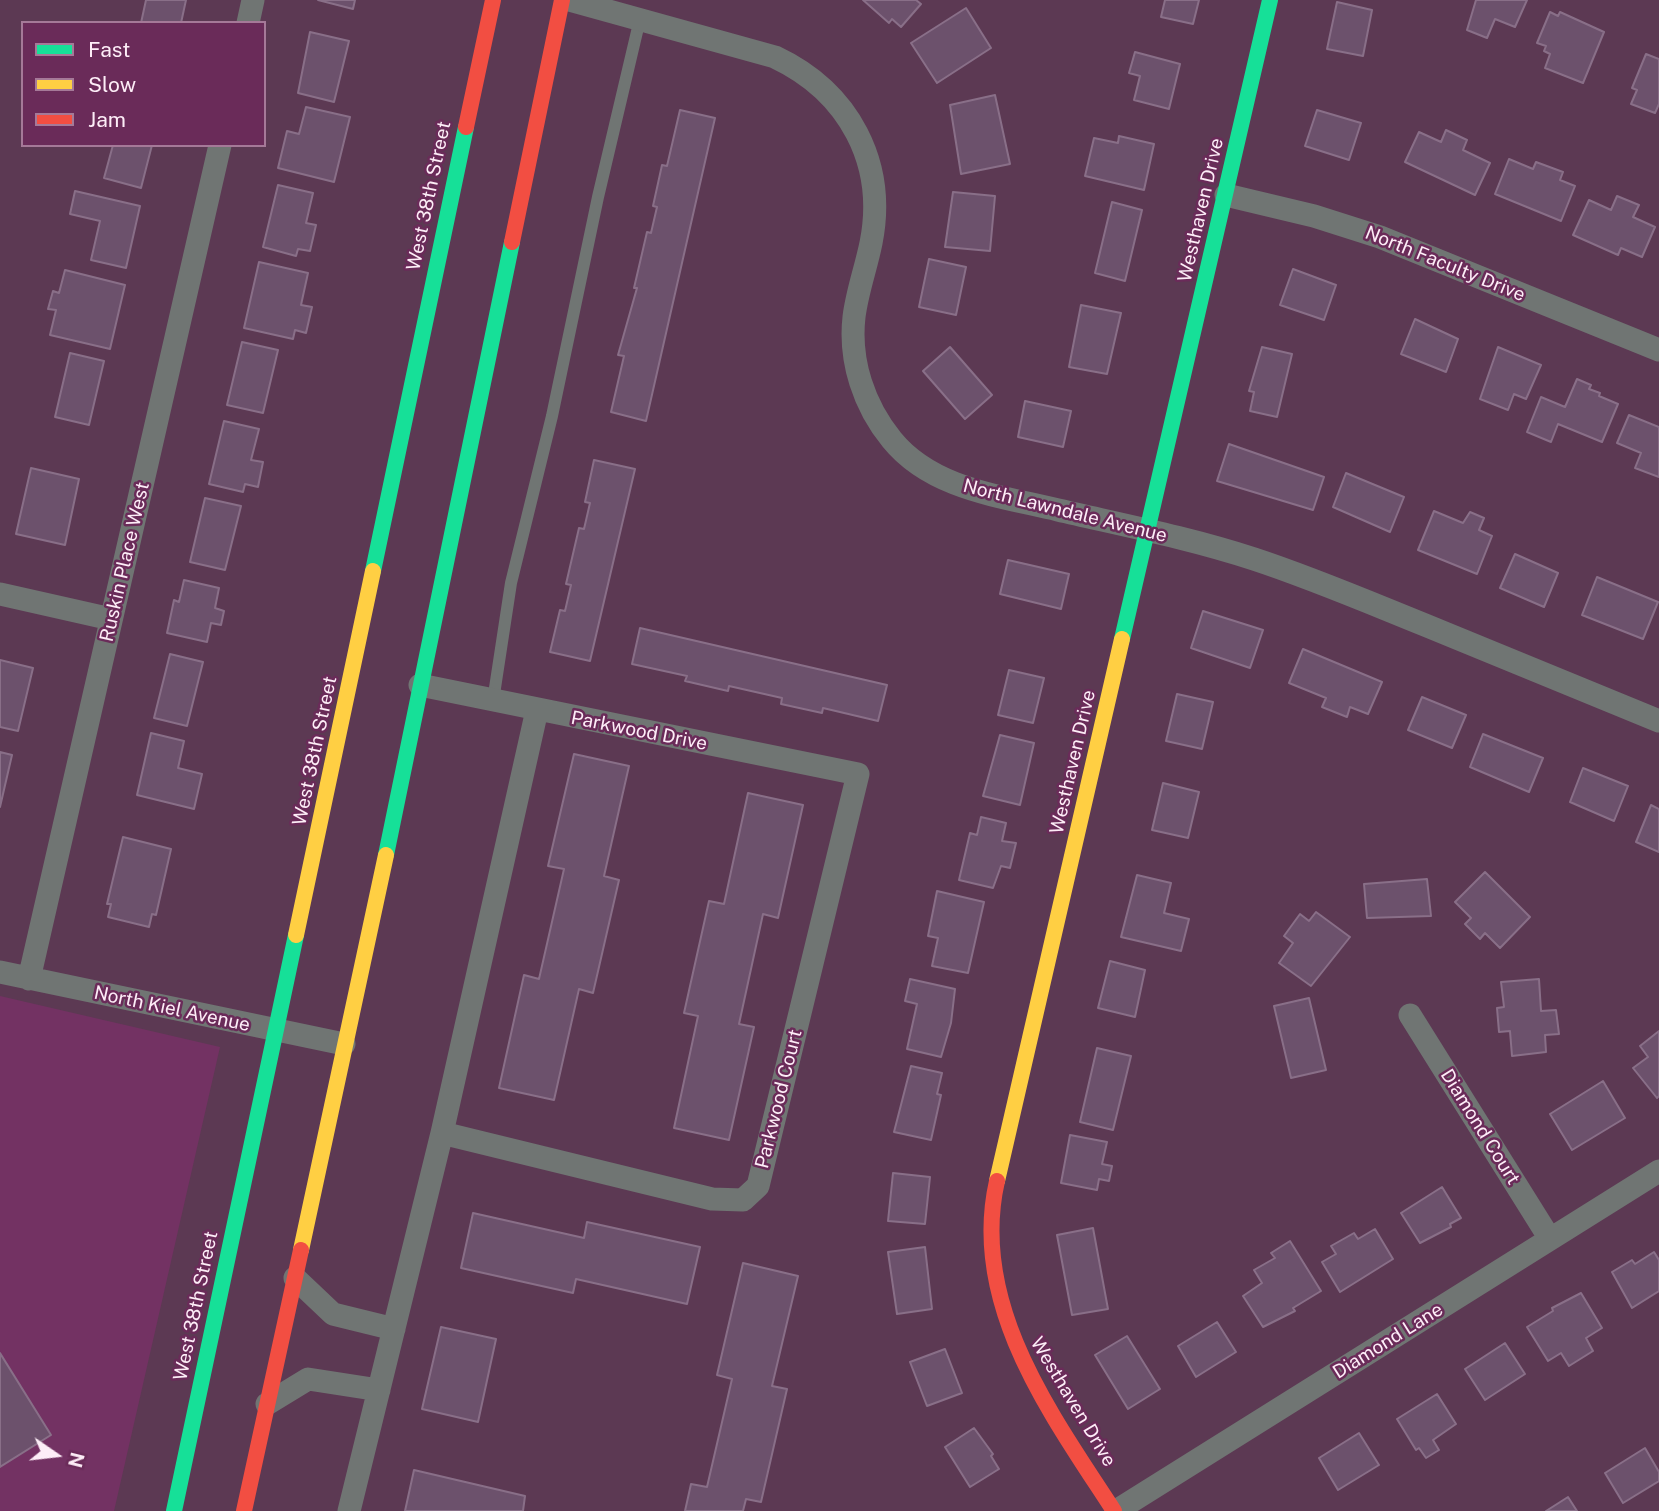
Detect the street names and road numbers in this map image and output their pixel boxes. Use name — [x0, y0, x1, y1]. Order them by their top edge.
street label: West 38th Street — [402, 119, 456, 273]
street label: Westhaven Drive — [1173, 136, 1229, 284]
street label: North Faculty Drive — [1362, 221, 1528, 307]
street label: North Lawndale Avenue — [961, 475, 1169, 547]
street label: Ruskin Place West — [96, 480, 154, 644]
street label: West 38th Street — [288, 674, 342, 828]
street label: Westhaven Drive — [1045, 688, 1101, 836]
street label: Parkwood Drive — [569, 707, 709, 755]
street label: North Kiel Avenue — [92, 981, 252, 1037]
street label: Parkwood Court — [751, 1027, 807, 1171]
street label: Diamond Court — [1435, 1065, 1525, 1189]
street label: West 38th Street — [169, 1229, 223, 1383]
street label: Diamond Lane — [1329, 1298, 1447, 1384]
street label: Westhaven Drive — [1025, 1333, 1121, 1471]

